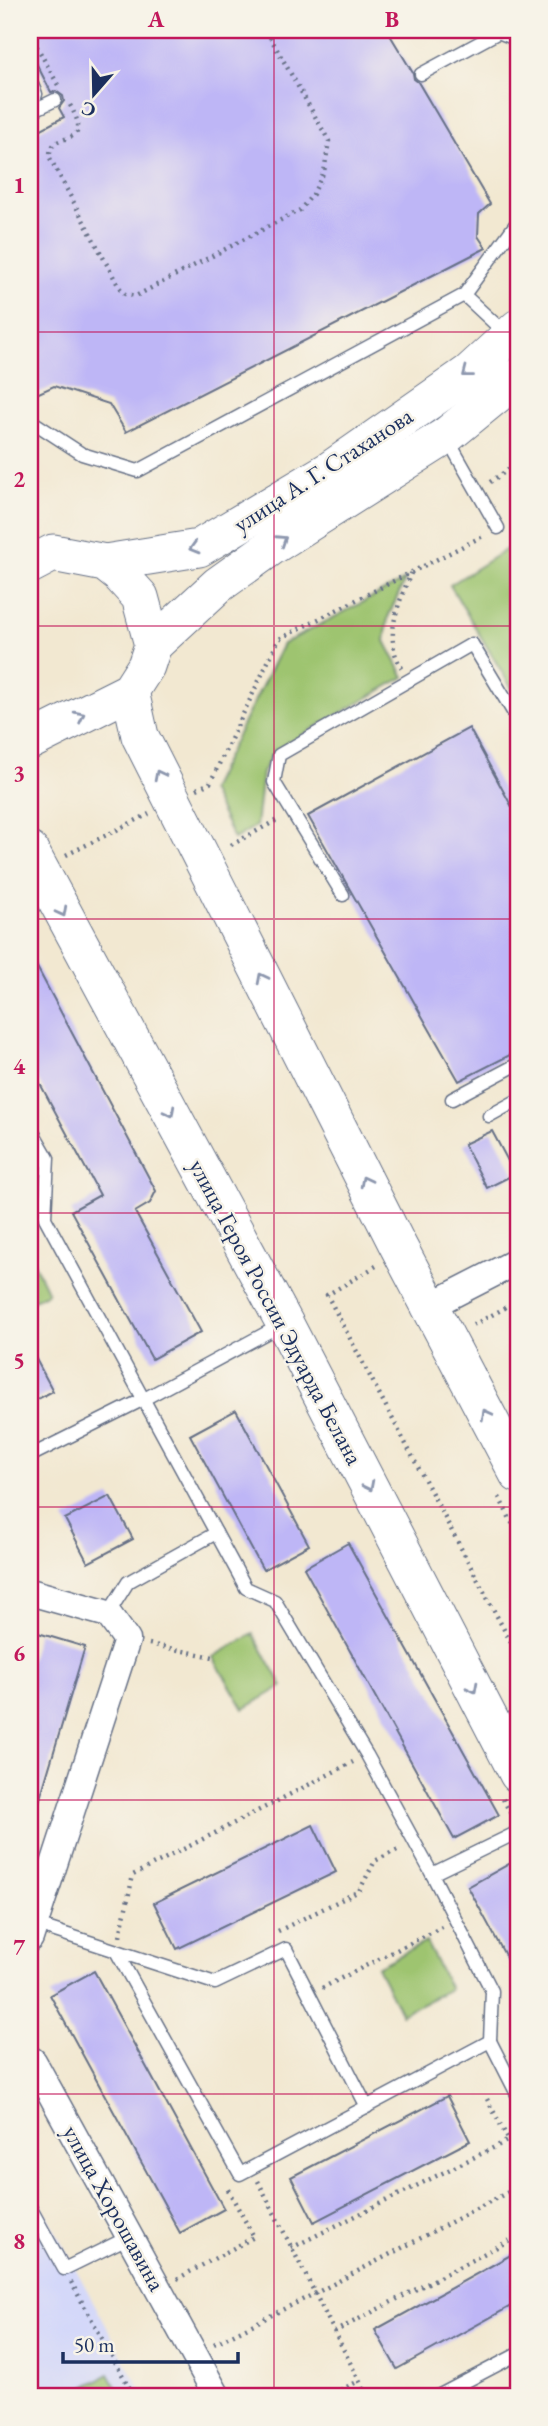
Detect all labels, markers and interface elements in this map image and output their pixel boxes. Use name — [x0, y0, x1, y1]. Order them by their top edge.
text: A — [147, 4, 165, 34]
text: B — [385, 4, 399, 34]
north arrow — [60, 60, 130, 130]
text: С — [78, 95, 99, 124]
text: 1 — [13, 170, 25, 200]
one-way arrow — [463, 365, 476, 377]
street label: улица А. Г. Стаханова — [227, 400, 419, 539]
text: 2 — [13, 464, 25, 494]
one-way arrow — [274, 536, 287, 549]
one-way arrow — [188, 540, 200, 554]
one-way arrow — [73, 710, 85, 724]
text: 3 — [13, 758, 25, 788]
one-way arrow — [154, 770, 168, 782]
one-way arrow — [54, 904, 67, 917]
one-way arrow — [257, 973, 271, 985]
text: 4 — [13, 1051, 26, 1081]
one-way arrow — [162, 1105, 175, 1117]
street label: улица Героя России Эдуарда Белана — [182, 1153, 371, 1470]
one-way arrow — [359, 1176, 373, 1188]
text: 5 — [13, 1345, 25, 1375]
one-way arrow — [481, 1409, 495, 1421]
one-way arrow — [360, 1479, 374, 1491]
text: 6 — [13, 1638, 25, 1668]
one-way arrow — [465, 1681, 479, 1693]
text: 7 — [13, 1932, 26, 1962]
street label: улица Хорошавина — [56, 2119, 173, 2297]
text: 8 — [13, 2226, 25, 2256]
scale bar — [63, 2321, 238, 2365]
text: 50 m — [74, 2331, 115, 2358]

